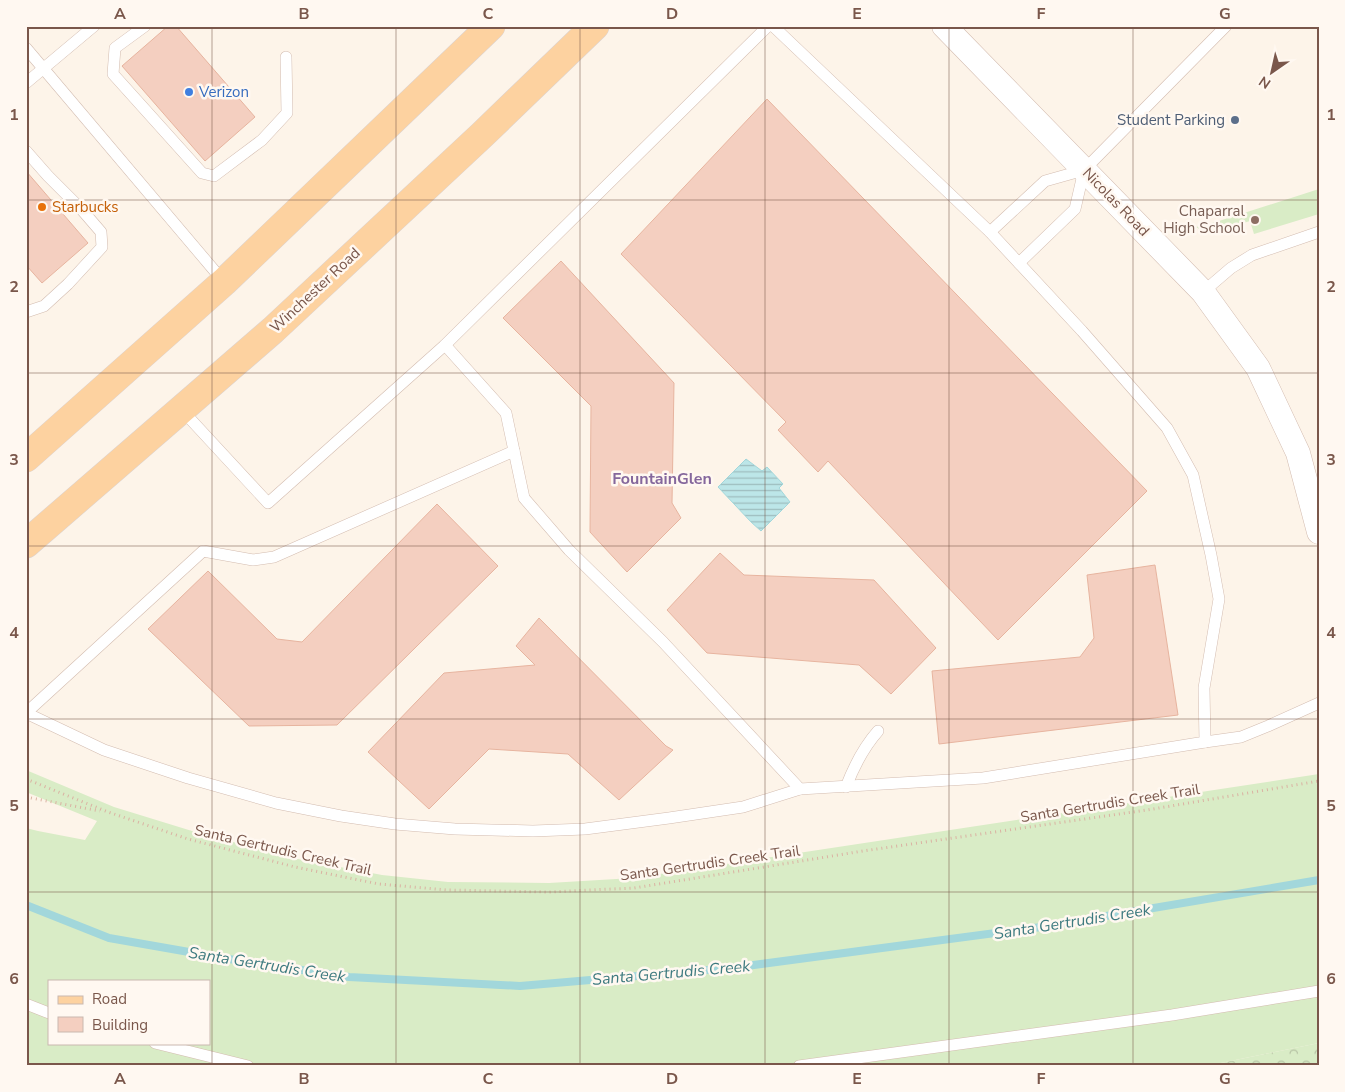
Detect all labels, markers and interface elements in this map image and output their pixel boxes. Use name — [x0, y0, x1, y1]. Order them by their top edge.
text: A — [114, 3, 126, 25]
text: B — [298, 3, 310, 25]
text: C — [483, 3, 494, 25]
text: D — [666, 3, 678, 25]
text: E — [852, 3, 862, 25]
text: F — [1037, 3, 1046, 25]
text: G — [1219, 3, 1231, 25]
north arrow — [1248, 48, 1298, 98]
text: N — [1255, 72, 1275, 93]
place label: Verizon — [198, 82, 249, 102]
marker: Verizon — [183, 86, 195, 98]
text: 1 — [9, 104, 19, 126]
text: 1 — [1326, 104, 1336, 126]
place label: Student Parking — [1117, 110, 1225, 130]
marker: Student Parking — [1229, 114, 1241, 126]
street label: Nicolas Road — [1078, 163, 1154, 241]
place label: Starbucks — [52, 197, 118, 217]
marker: Starbucks — [36, 201, 48, 213]
place label: Chaparral High School — [1163, 201, 1246, 238]
marker: Chaparral High School — [1249, 214, 1261, 226]
street label: Winchester Road — [266, 243, 364, 337]
text: 2 — [9, 276, 19, 298]
text: 2 — [1326, 276, 1336, 298]
text: 3 — [9, 449, 19, 471]
text: 3 — [1326, 449, 1336, 471]
district label: FountainGlen — [612, 468, 712, 490]
text: 4 — [9, 622, 19, 644]
text: 4 — [1326, 622, 1336, 644]
street label: Santa Gertrudis Creek Trail — [1019, 779, 1202, 827]
text: 5 — [9, 795, 19, 817]
text: 5 — [1326, 795, 1336, 817]
street label: Santa Gertrudis Creek Trail — [192, 820, 374, 880]
street label: Santa Gertrudis Creek Trail — [619, 840, 802, 886]
water label: Santa Gertrudis Creek — [992, 899, 1153, 945]
water label: Santa Gertrudis Creek — [187, 942, 348, 988]
water label: Santa Gertrudis Creek — [591, 955, 752, 991]
text: 6 — [9, 968, 19, 990]
text: 6 — [1326, 968, 1336, 990]
legend — [48, 980, 210, 1044]
text: Road — [92, 989, 127, 1009]
text: Building — [92, 1015, 148, 1035]
text: A — [114, 1068, 126, 1090]
text: B — [298, 1068, 310, 1090]
text: C — [483, 1068, 494, 1090]
text: D — [666, 1068, 678, 1090]
text: E — [852, 1068, 862, 1090]
text: F — [1037, 1068, 1046, 1090]
text: G — [1219, 1068, 1231, 1090]

